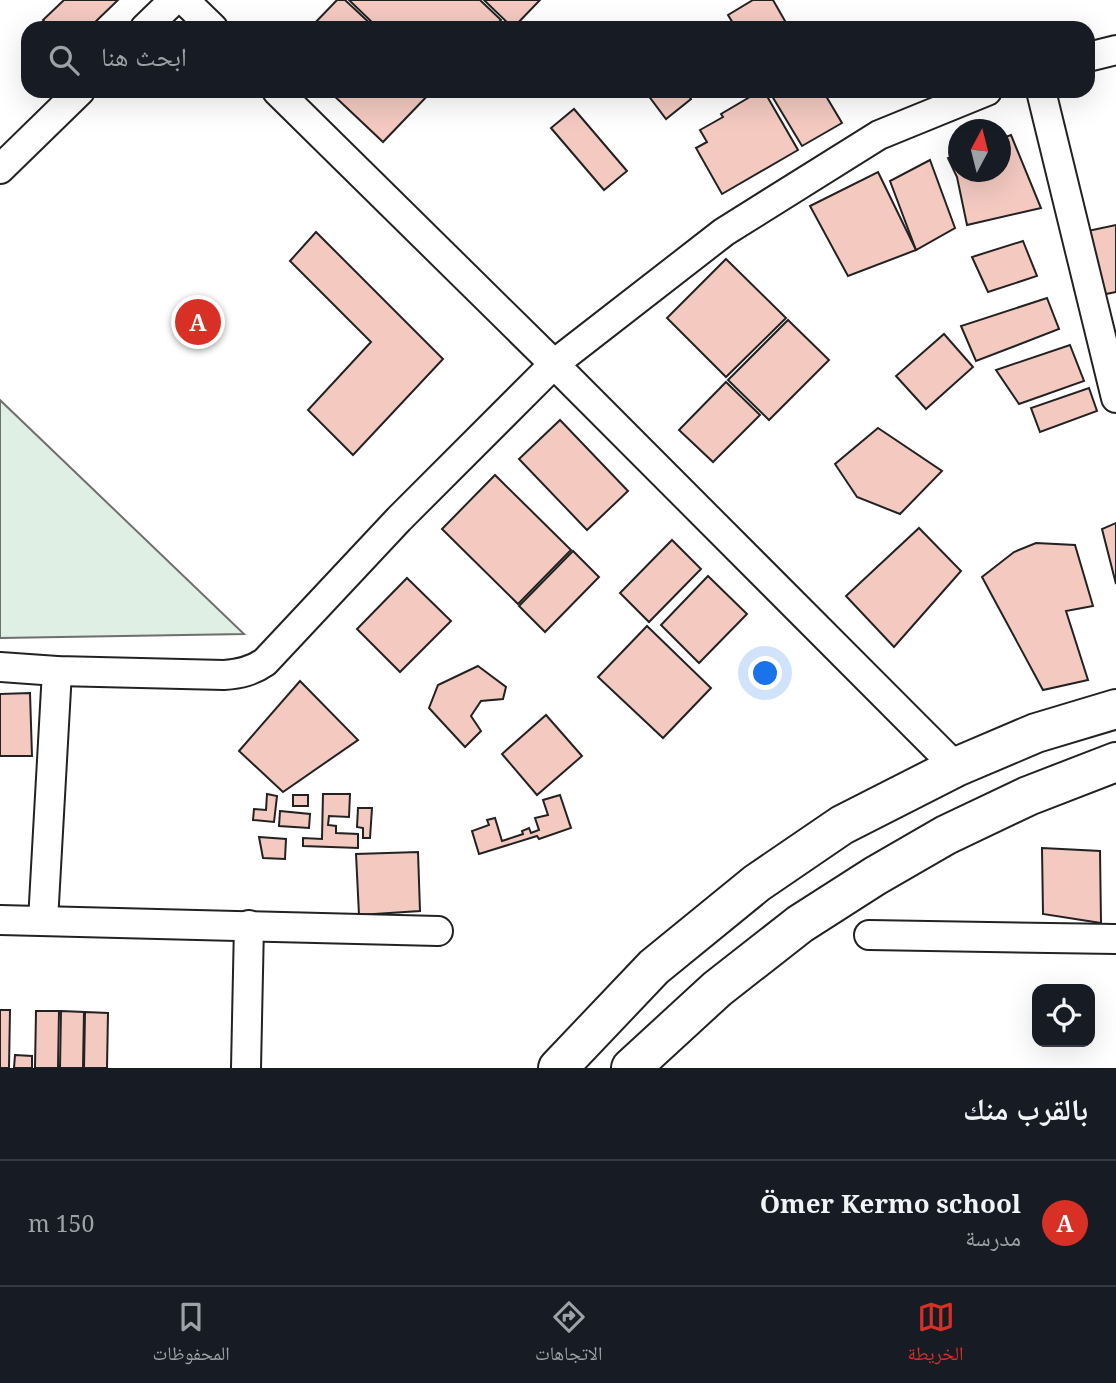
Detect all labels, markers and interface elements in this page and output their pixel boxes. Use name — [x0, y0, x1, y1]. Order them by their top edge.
search box — [21, 21, 1095, 98]
text: ابحث هنا — [101, 38, 187, 74]
icon: search — [45, 41, 83, 79]
north arrow — [948, 119, 1011, 182]
pin: A — [175, 296, 221, 348]
your location — [748, 656, 782, 690]
map controls — [1032, 984, 1095, 1047]
button: locate — [1032, 984, 1095, 1047]
text: بالقرب منك — [963, 1088, 1088, 1129]
text: Ömer Kermo school — [760, 1185, 1021, 1221]
text: 150 m — [28, 1207, 94, 1239]
text: A — [1056, 1207, 1074, 1239]
text: مدرسة — [965, 1221, 1021, 1253]
tab: المحفوظات — [153, 1298, 230, 1372]
tab: الاتجاهات — [535, 1298, 602, 1372]
tab: الخريطة — [908, 1298, 963, 1372]

